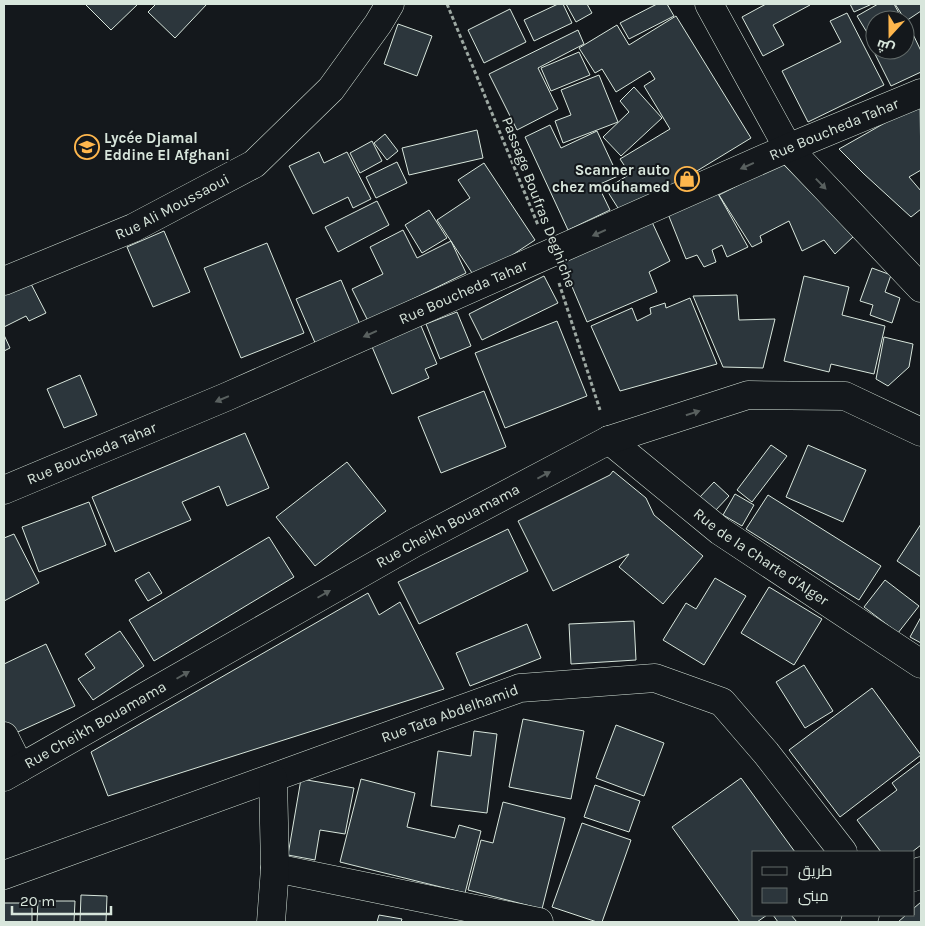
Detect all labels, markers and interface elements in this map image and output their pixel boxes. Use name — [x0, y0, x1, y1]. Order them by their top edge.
north arrow — [865, 10, 915, 60]
text: ش — [874, 36, 897, 58]
street label: Rue Boucheda Tahar — [766, 94, 902, 164]
street label: Passage Boufras Deghiche — [498, 114, 580, 290]
place label: Lycée Djamal Eddine El Afghani — [104, 129, 230, 164]
school or university icon: Lycée Djamal Eddine El Afghani — [74, 134, 100, 160]
place label: Scanner auto chez mouhamed — [552, 161, 670, 196]
one-way arrow — [740, 163, 754, 171]
shop icon: Scanner auto chez mouhamed — [674, 166, 700, 192]
street label: Rue Ali Moussaoui — [112, 170, 232, 243]
one-way arrow — [815, 177, 827, 189]
one-way arrow — [592, 229, 606, 237]
street label: Rue Boucheda Tahar — [396, 255, 531, 328]
one-way arrow — [363, 330, 377, 338]
one-way arrow — [214, 396, 229, 404]
one-way arrow — [686, 408, 701, 416]
street label: Rue Boucheda Tahar — [24, 418, 160, 488]
one-way arrow — [537, 470, 550, 479]
street label: Rue Cheikh Bouamama — [373, 480, 523, 572]
street label: Rue de la Charte d'Alger — [690, 504, 833, 610]
one-way arrow — [317, 590, 331, 598]
one-way arrow — [176, 670, 190, 679]
street label: Rue Cheikh Bouamama — [21, 677, 169, 773]
street label: Rue Tata Abdelhamid — [379, 680, 521, 747]
legend — [752, 851, 915, 916]
text: طريق — [798, 862, 832, 881]
scale bar — [12, 884, 111, 916]
text: مبنى — [798, 887, 829, 906]
text: 20 m — [20, 892, 55, 910]

